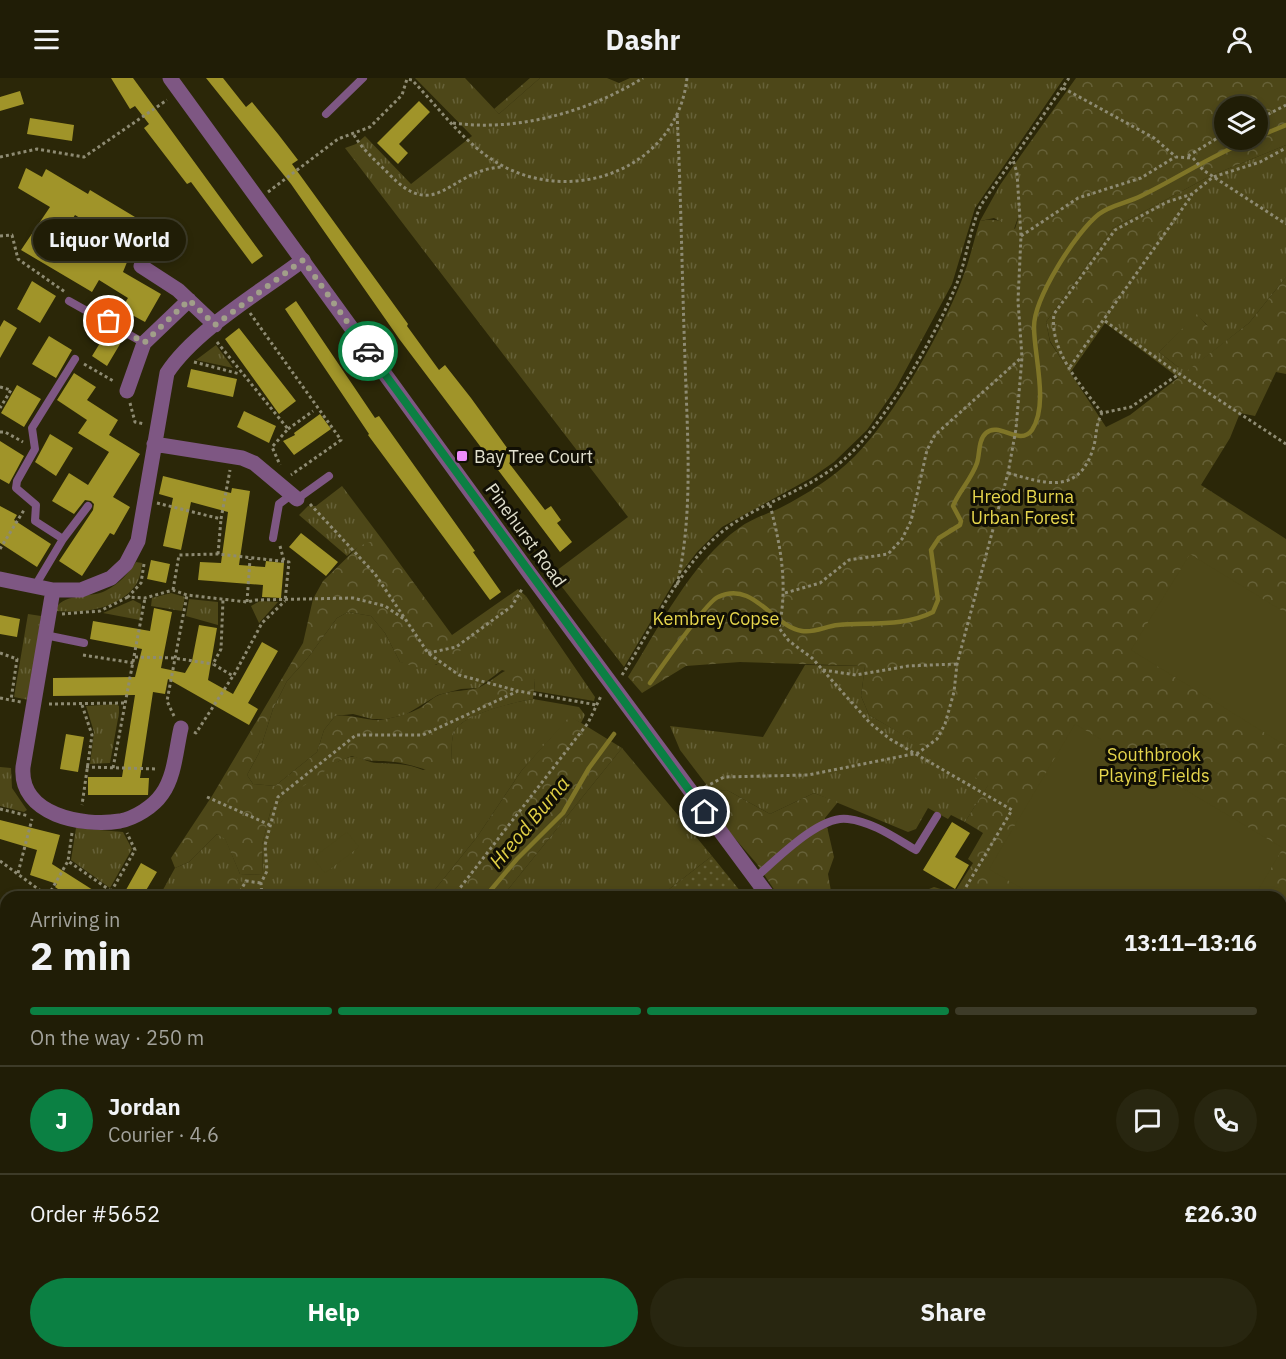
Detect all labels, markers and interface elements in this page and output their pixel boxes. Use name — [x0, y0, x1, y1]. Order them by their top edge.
text: Dashr — [606, 22, 680, 57]
icon: menu — [30, 23, 63, 56]
icon: person — [1223, 23, 1256, 56]
map controls — [1214, 96, 1268, 150]
button: layers — [1214, 96, 1268, 150]
callout: Liquor World — [33, 219, 186, 261]
text: Liquor World — [49, 226, 170, 253]
pin — [83, 295, 134, 346]
icon: bag — [92, 304, 125, 337]
courier — [338, 321, 398, 381]
icon: car — [352, 335, 385, 368]
place label: Bay Tree Court — [474, 445, 593, 468]
marker: Bay Tree Court — [455, 449, 469, 463]
street label: Pinehurst Road — [481, 478, 571, 592]
park label: Hreod Burna Urban Forest — [971, 485, 1075, 529]
park label: Kembrey Copse — [653, 607, 780, 630]
park label: Southbrook Playing Fields — [1098, 743, 1210, 787]
water label: Hreod Burna — [483, 770, 575, 874]
pin — [679, 786, 730, 837]
icon: home — [688, 795, 721, 828]
text: Arriving in — [30, 906, 120, 933]
text: 13:11–13:16 — [1124, 928, 1257, 957]
text: 2 min — [30, 930, 132, 981]
text: On the way · 250 m — [30, 1024, 204, 1051]
button: chat — [1116, 1089, 1179, 1152]
button: phone — [1194, 1089, 1257, 1152]
text: Jordan — [108, 1092, 181, 1121]
text: J — [55, 1106, 68, 1135]
text: Courier · 4.6 — [108, 1121, 219, 1148]
text: Order #5652 — [30, 1199, 160, 1228]
text: £26.30 — [1185, 1199, 1257, 1228]
button: Help — [30, 1278, 638, 1347]
button: Share — [650, 1278, 1257, 1347]

